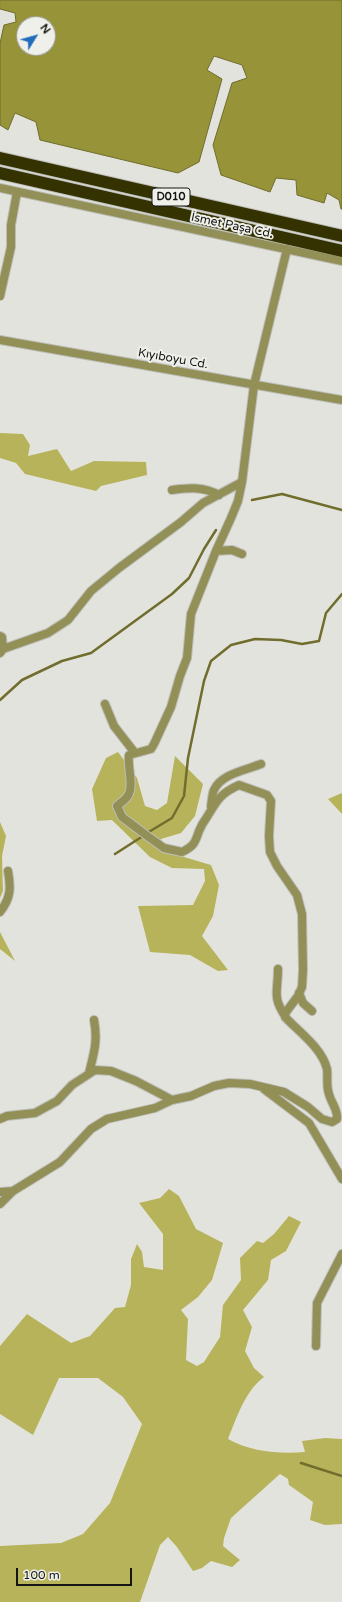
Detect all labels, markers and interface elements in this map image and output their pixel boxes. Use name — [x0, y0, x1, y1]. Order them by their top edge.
north arrow — [16, 16, 56, 56]
text: N — [37, 22, 53, 37]
road number: D010 — [152, 188, 190, 206]
street label: İsmet Paşa Cd. — [190, 210, 274, 242]
street label: Kıyıboyu Cd. — [137, 346, 209, 372]
scale bar — [18, 1560, 134, 1586]
text: 100 m — [23, 1568, 60, 1582]

